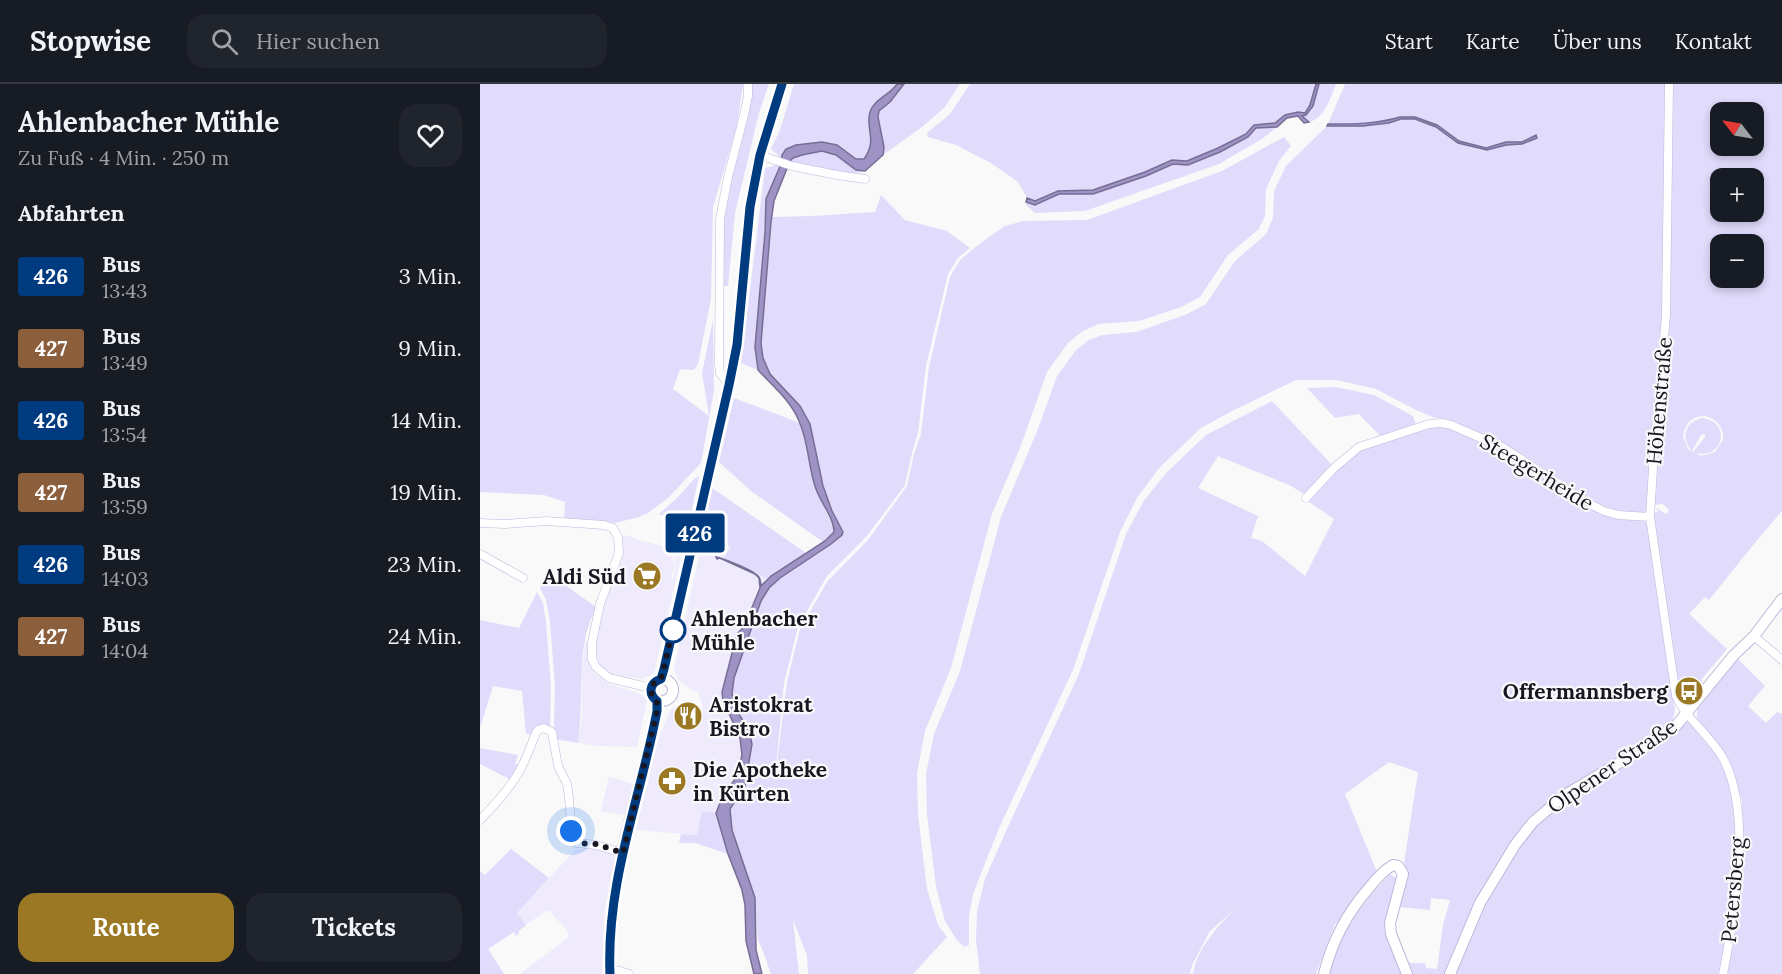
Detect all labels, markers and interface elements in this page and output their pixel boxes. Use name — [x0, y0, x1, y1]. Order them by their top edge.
search box — [187, 14, 607, 68]
text: Stopwise — [30, 23, 151, 59]
icon: search — [208, 25, 241, 58]
text: Hier suchen — [256, 27, 380, 55]
text: Start — [1385, 28, 1433, 55]
text: Karte — [1466, 28, 1520, 55]
text: Über uns — [1553, 28, 1642, 55]
text: Kontakt — [1675, 28, 1752, 55]
north arrow — [1710, 102, 1764, 156]
map controls — [1710, 102, 1764, 288]
text: Ahlenbacher Mühle — [18, 104, 279, 140]
button: heart — [399, 104, 462, 167]
text: Zu Fuß · 4 Min. · 250 m — [18, 145, 229, 170]
button: + — [1710, 168, 1764, 222]
text: Abfahrten — [18, 199, 125, 227]
button: − — [1710, 234, 1764, 288]
text: Bus — [102, 250, 141, 278]
text: 3 Min. — [399, 262, 462, 290]
text: 426 — [34, 263, 68, 290]
text: 13:43 — [102, 278, 147, 303]
text: Bus — [102, 322, 141, 350]
text: 9 Min. — [398, 334, 462, 362]
text: 427 — [35, 335, 67, 362]
street label: Höhenstraße — [1640, 336, 1678, 466]
text: 13:49 — [102, 350, 148, 375]
text: Bus — [102, 394, 141, 422]
text: 14 Min. — [391, 406, 462, 434]
text: 426 — [34, 407, 68, 434]
text: 13:54 — [102, 422, 147, 447]
street label: Steegerheide — [1475, 427, 1599, 517]
text: Bus — [102, 466, 141, 494]
text: 19 Min. — [390, 478, 462, 506]
text: 427 — [35, 479, 67, 506]
text: 13:59 — [102, 494, 148, 519]
line badge: 426 — [660, 514, 730, 552]
text: 426 — [678, 520, 712, 547]
text: Bus — [102, 538, 141, 566]
text: 23 Min. — [387, 550, 462, 578]
text: 426 — [34, 551, 68, 578]
supermarket icon: Aldi Süd — [631, 560, 663, 592]
place label: Aldi Süd — [543, 563, 626, 590]
text: 14:03 — [102, 566, 149, 591]
place label: Ahlenbacher Mühle — [691, 605, 818, 656]
text: Bus — [102, 610, 141, 638]
marker: Ahlenbacher Mühle — [660, 617, 686, 643]
text: 24 Min. — [388, 622, 462, 650]
text: 427 — [35, 623, 67, 650]
text: 14:04 — [102, 638, 148, 663]
bus stop icon: Offermannsberg — [1673, 675, 1705, 707]
place label: Offermannsberg — [1503, 678, 1669, 705]
place label: Aristokrat Bistro — [709, 691, 813, 742]
restaurant icon: Aristokrat Bistro — [672, 700, 704, 732]
street label: Olpener Straße — [1542, 713, 1682, 819]
place label: Die Apotheke in Kürten — [693, 756, 827, 807]
pharmacy icon: Die Apotheke in Kürten — [656, 765, 688, 797]
your location — [556, 816, 586, 846]
street label: Petersberg — [1715, 836, 1751, 944]
button: Route — [18, 893, 234, 962]
button: Tickets — [246, 893, 462, 962]

